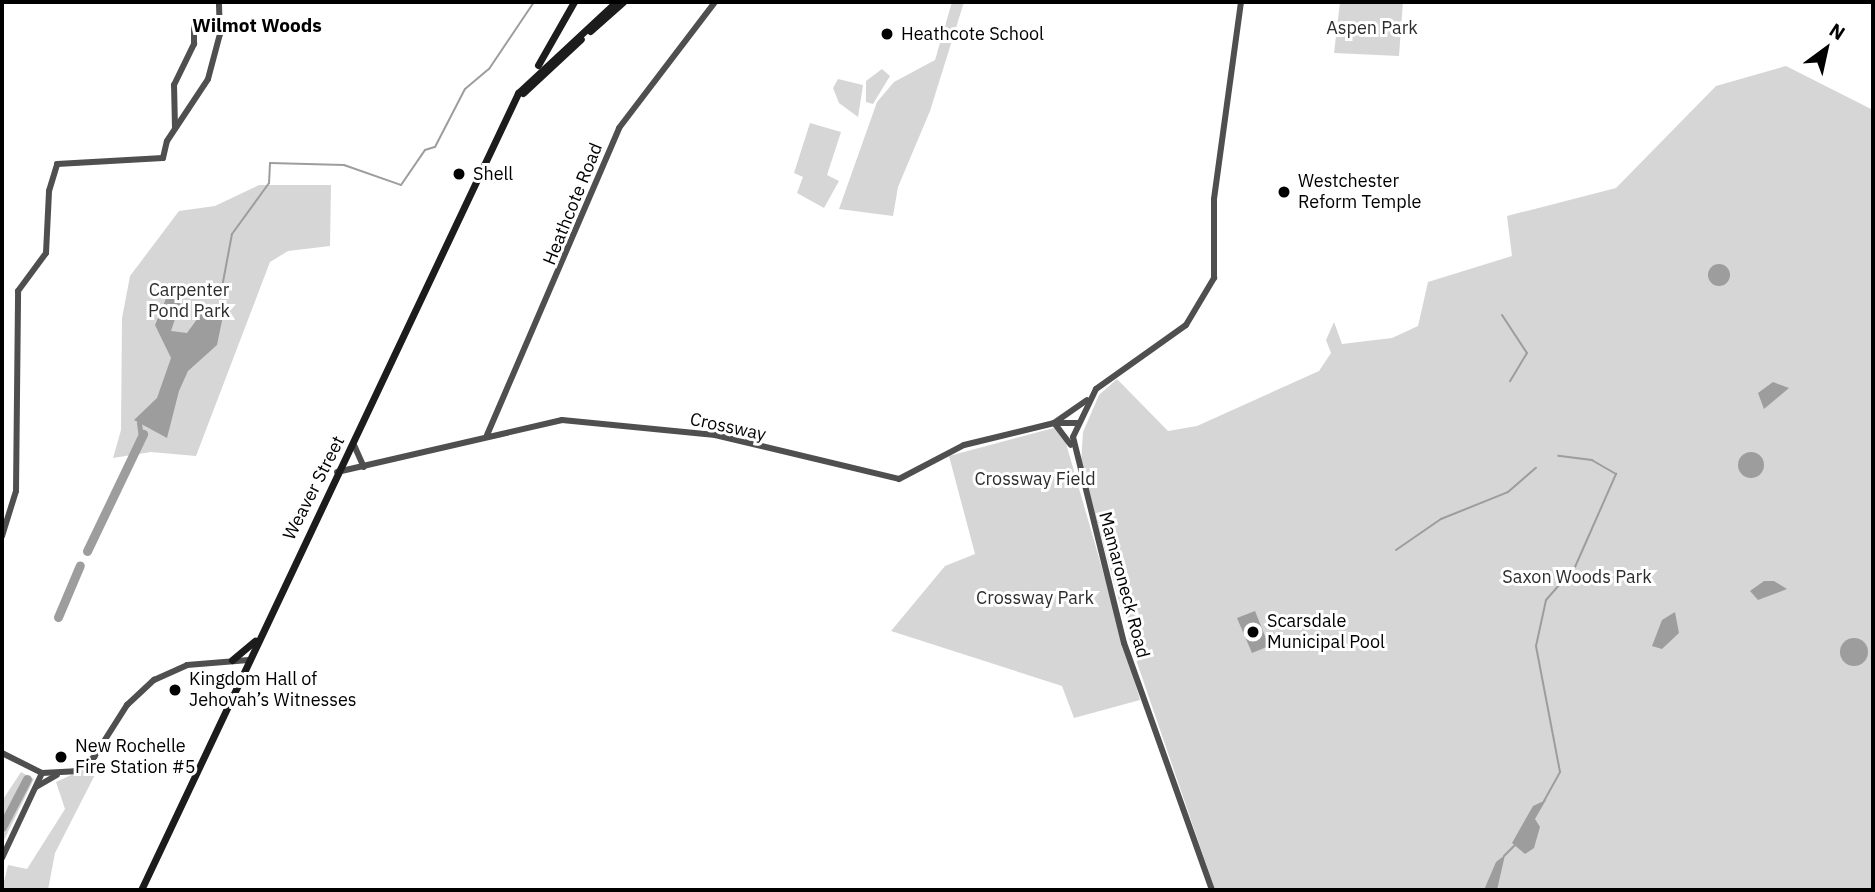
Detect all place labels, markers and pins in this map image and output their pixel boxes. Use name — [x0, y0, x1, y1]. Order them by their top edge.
place label: Heathcote School — [901, 23, 1044, 45]
marker: Heathcote School — [879, 26, 895, 42]
place label: Shell — [473, 163, 513, 185]
marker: Shell — [451, 166, 467, 182]
place label: Westchester Reform Temple — [1298, 171, 1421, 214]
marker: Westchester Reform Temple — [1276, 184, 1292, 200]
place label: Scarsdale Municipal Pool — [1267, 611, 1385, 654]
marker: Scarsdale Municipal Pool — [1245, 624, 1261, 640]
place label: Kingdom Hall of Jehovah’s Witnesses — [189, 669, 357, 712]
marker: Kingdom Hall of Jehovah’s Witnesses — [167, 682, 183, 698]
place label: New Rochelle Fire Station #5 — [75, 736, 196, 778]
marker: New Rochelle Fire Station #5 — [53, 749, 69, 765]

